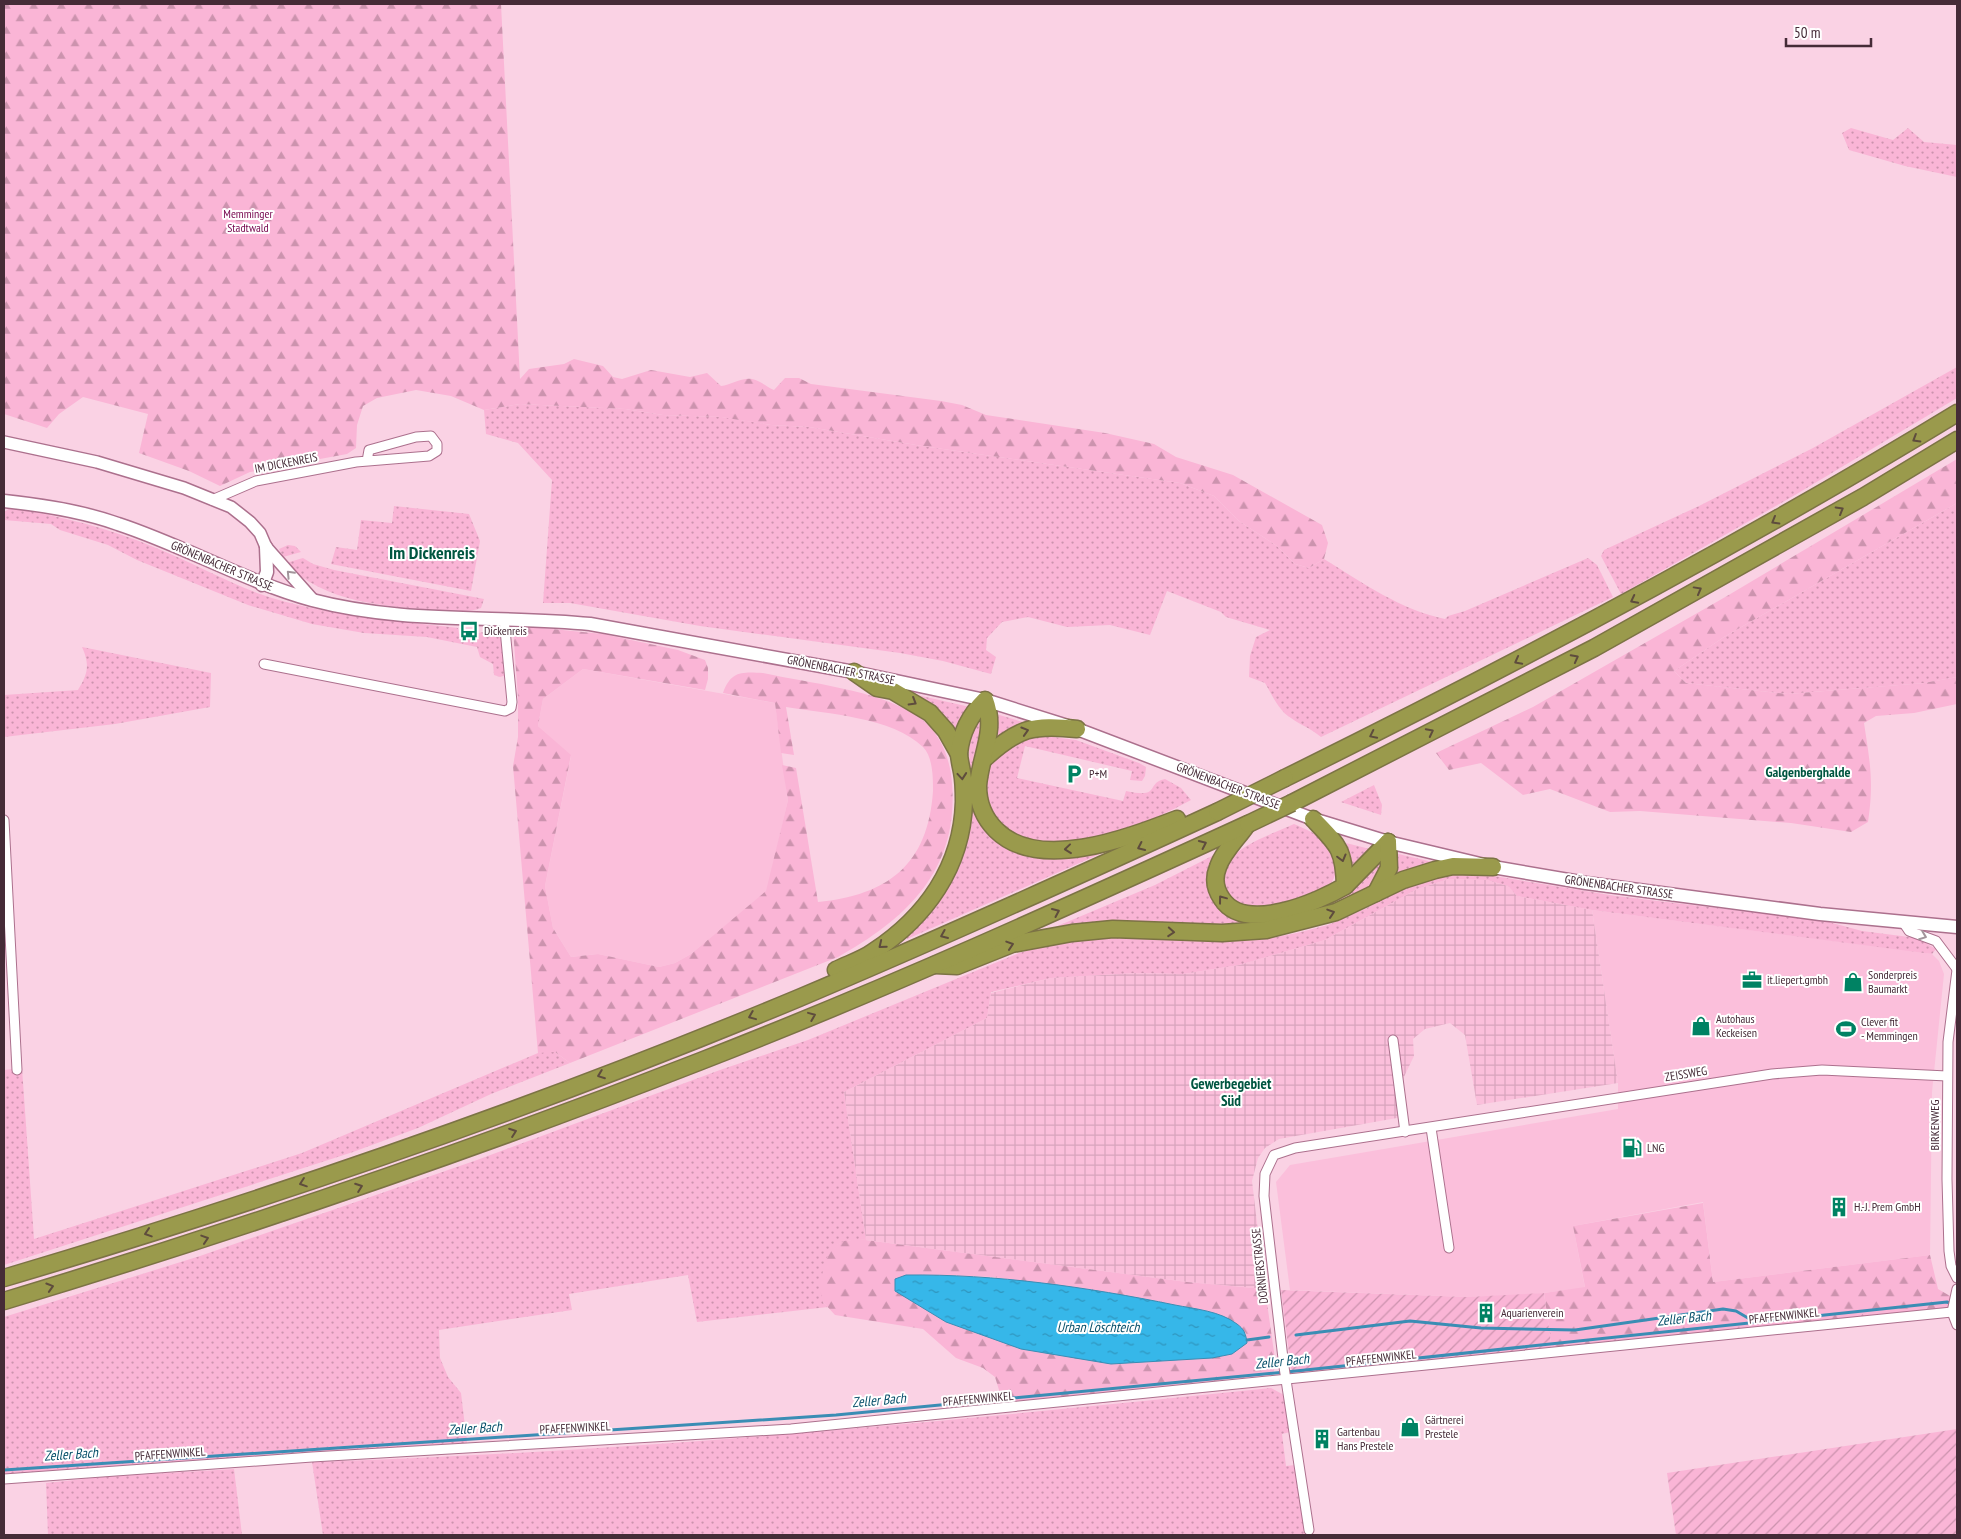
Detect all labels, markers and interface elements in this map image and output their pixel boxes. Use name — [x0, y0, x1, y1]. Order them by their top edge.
scale bar — [1786, 15, 1871, 47]
text: 50 m — [1794, 23, 1820, 42]
park label: Memminger Stadtwald — [223, 206, 273, 235]
one-way arrow — [1912, 432, 1921, 442]
street label: IM DICKENREIS — [253, 449, 319, 476]
one-way arrow — [1834, 506, 1843, 516]
one-way arrow — [1772, 515, 1781, 525]
street label: GRÖNENBACHER STRASSE — [169, 537, 276, 594]
district label: Im Dickenreis — [389, 541, 475, 564]
one-way arrow — [286, 570, 295, 579]
one-way arrow — [1693, 586, 1702, 596]
one-way arrow — [1630, 594, 1639, 604]
bus stop icon: Dickenreis — [458, 620, 480, 642]
place label: Dickenreis — [484, 623, 527, 638]
street label: GRÖNENBACHER STRASSE — [786, 652, 896, 687]
one-way arrow — [1514, 654, 1523, 664]
one-way arrow — [1570, 654, 1579, 664]
one-way arrow — [907, 695, 916, 705]
one-way arrow — [1020, 727, 1028, 737]
one-way arrow — [1425, 728, 1434, 738]
one-way arrow — [1369, 729, 1378, 739]
street label: GRÖNENBACHER STRASSE — [1174, 759, 1282, 812]
parking icon: P+M — [1063, 763, 1085, 785]
district label: Galgenberghalde — [1766, 763, 1850, 781]
place label: P+M — [1089, 766, 1107, 781]
one-way arrow — [956, 772, 967, 780]
one-way arrow — [1198, 840, 1207, 850]
one-way arrow — [1137, 841, 1146, 852]
one-way arrow — [1064, 843, 1072, 854]
one-way arrow — [1336, 853, 1347, 862]
street label: GRÖNENBACHER STRASSE — [1564, 871, 1674, 902]
one-way arrow — [1219, 895, 1228, 904]
one-way arrow — [1051, 907, 1060, 918]
one-way arrow — [1326, 909, 1335, 919]
one-way arrow — [1167, 926, 1175, 937]
one-way arrow — [940, 928, 949, 939]
one-way arrow — [1918, 930, 1927, 940]
one-way arrow — [879, 939, 888, 948]
one-way arrow — [1005, 941, 1014, 951]
place label: Sonderpreis Baumarkt — [1868, 967, 1917, 996]
office icon: it.liepert.gmbh — [1741, 969, 1763, 991]
shop icon: Sonderpreis Baumarkt — [1842, 971, 1864, 993]
place label: it.liepert.gmbh — [1767, 972, 1828, 987]
one-way arrow — [748, 1010, 757, 1020]
one-way arrow — [807, 1011, 816, 1022]
place label: Autohaus Keckeisen — [1716, 1011, 1757, 1040]
place label: Clever fit - Memmingen — [1861, 1014, 1918, 1043]
shop icon: Autohaus Keckeisen — [1690, 1015, 1712, 1037]
sports icon: Clever fit - Memmingen — [1835, 1018, 1857, 1040]
street label: ZEISSWEG — [1664, 1063, 1708, 1084]
one-way arrow — [597, 1069, 605, 1079]
district label: Gewerbegebiet Süd — [1191, 1074, 1272, 1110]
street label: BIRKENWEG — [1927, 1099, 1942, 1150]
one-way arrow — [508, 1128, 516, 1138]
fuel station icon: LNG — [1621, 1137, 1643, 1159]
place label: LNG — [1647, 1140, 1664, 1155]
one-way arrow — [299, 1177, 308, 1187]
one-way arrow — [355, 1183, 363, 1193]
building icon: H.-J. Prem GmbH — [1828, 1196, 1850, 1218]
place label: H.-J. Prem GmbH — [1854, 1199, 1921, 1214]
one-way arrow — [144, 1227, 153, 1237]
street label: DORNIERSTRASSE — [1248, 1228, 1271, 1305]
one-way arrow — [201, 1234, 209, 1244]
one-way arrow — [46, 1283, 54, 1293]
building icon: Aquarienverein — [1475, 1302, 1497, 1324]
street label: PFAFFENWINKEL — [1748, 1304, 1820, 1327]
place label: Aquarienverein — [1501, 1305, 1564, 1320]
water label: Zeller Bach — [1656, 1306, 1713, 1330]
water label: Urban Löschteich — [1057, 1318, 1140, 1336]
street label: PFAFFENWINKEL — [1345, 1346, 1417, 1369]
water label: Zeller Bach — [1254, 1349, 1311, 1373]
street label: PFAFFENWINKEL — [942, 1388, 1014, 1409]
water label: Zeller Bach — [851, 1389, 907, 1411]
place label: Gärtnerei Prestele — [1425, 1412, 1464, 1441]
shop icon: Gärtnerei Prestele — [1399, 1416, 1421, 1438]
water label: Zeller Bach — [448, 1417, 503, 1439]
street label: PFAFFENWINKEL — [539, 1418, 611, 1437]
place label: Gartenbau Hans Prestele — [1337, 1424, 1393, 1453]
building icon: Gartenbau Hans Prestele — [1311, 1428, 1333, 1450]
water label: Zeller Bach — [44, 1443, 99, 1465]
street label: PFAFFENWINKEL — [134, 1444, 206, 1463]

